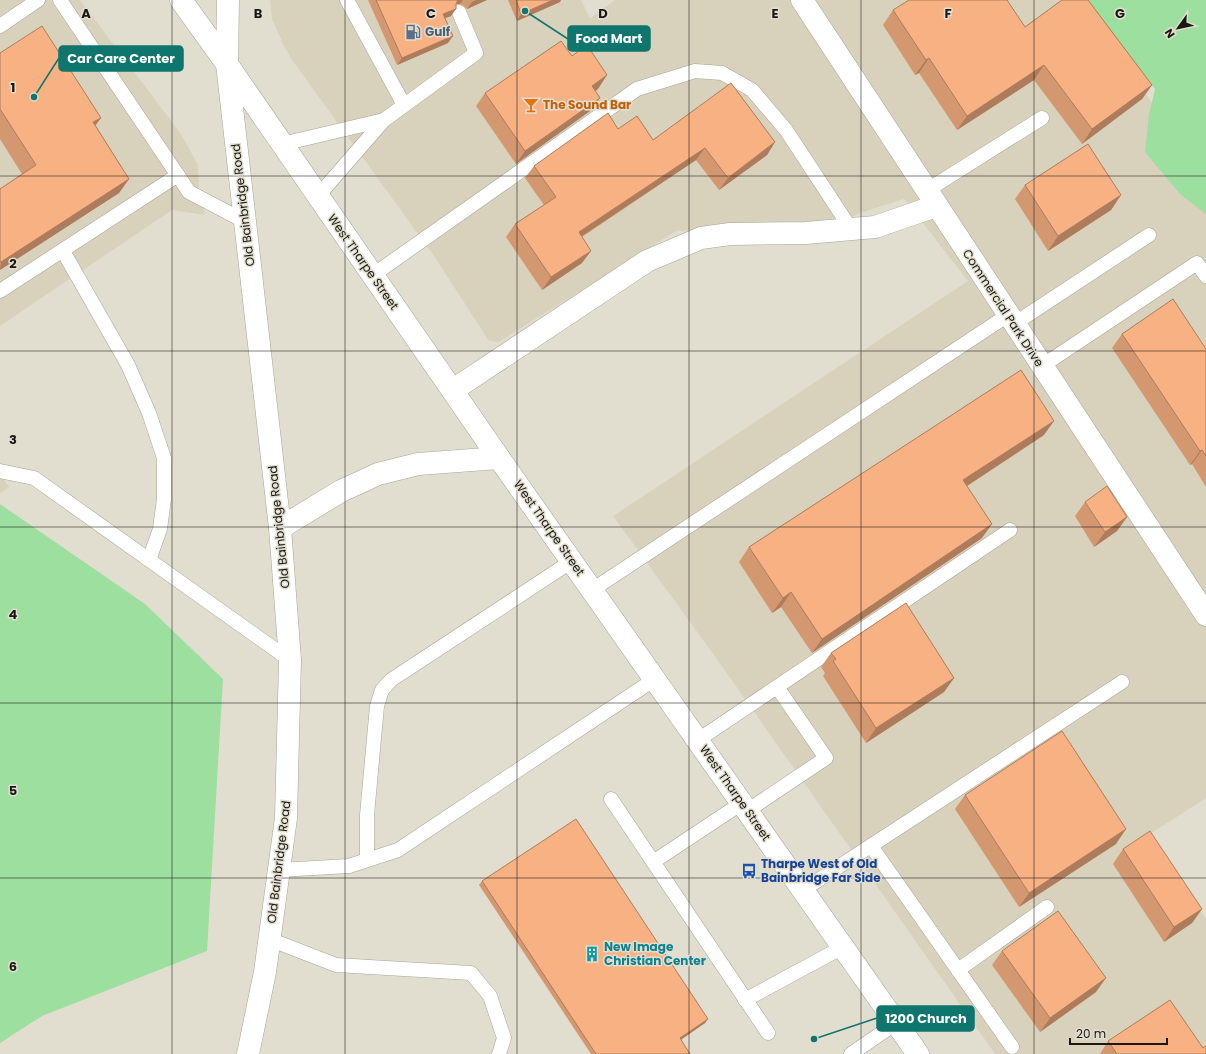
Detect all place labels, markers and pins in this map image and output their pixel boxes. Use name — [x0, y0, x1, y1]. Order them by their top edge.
fuel station icon: Gulf — [404, 23, 422, 41]
place label: Gulf — [425, 23, 451, 40]
callout: Food Mart — [568, 26, 650, 51]
callout: Car Care Center — [59, 46, 183, 71]
bar icon: The Sound Bar — [522, 96, 540, 114]
place label: The Sound Bar — [543, 96, 631, 113]
place label: Tharpe West of Old Bainbridge Far Side — [761, 855, 881, 886]
bus stop icon: Tharpe West of Old Bainbridge Far Side — [740, 862, 758, 880]
place label: New Image Christian Center — [604, 938, 706, 969]
building icon: New Image Christian Center — [583, 945, 601, 963]
callout: 1200 Church — [877, 1006, 974, 1031]

